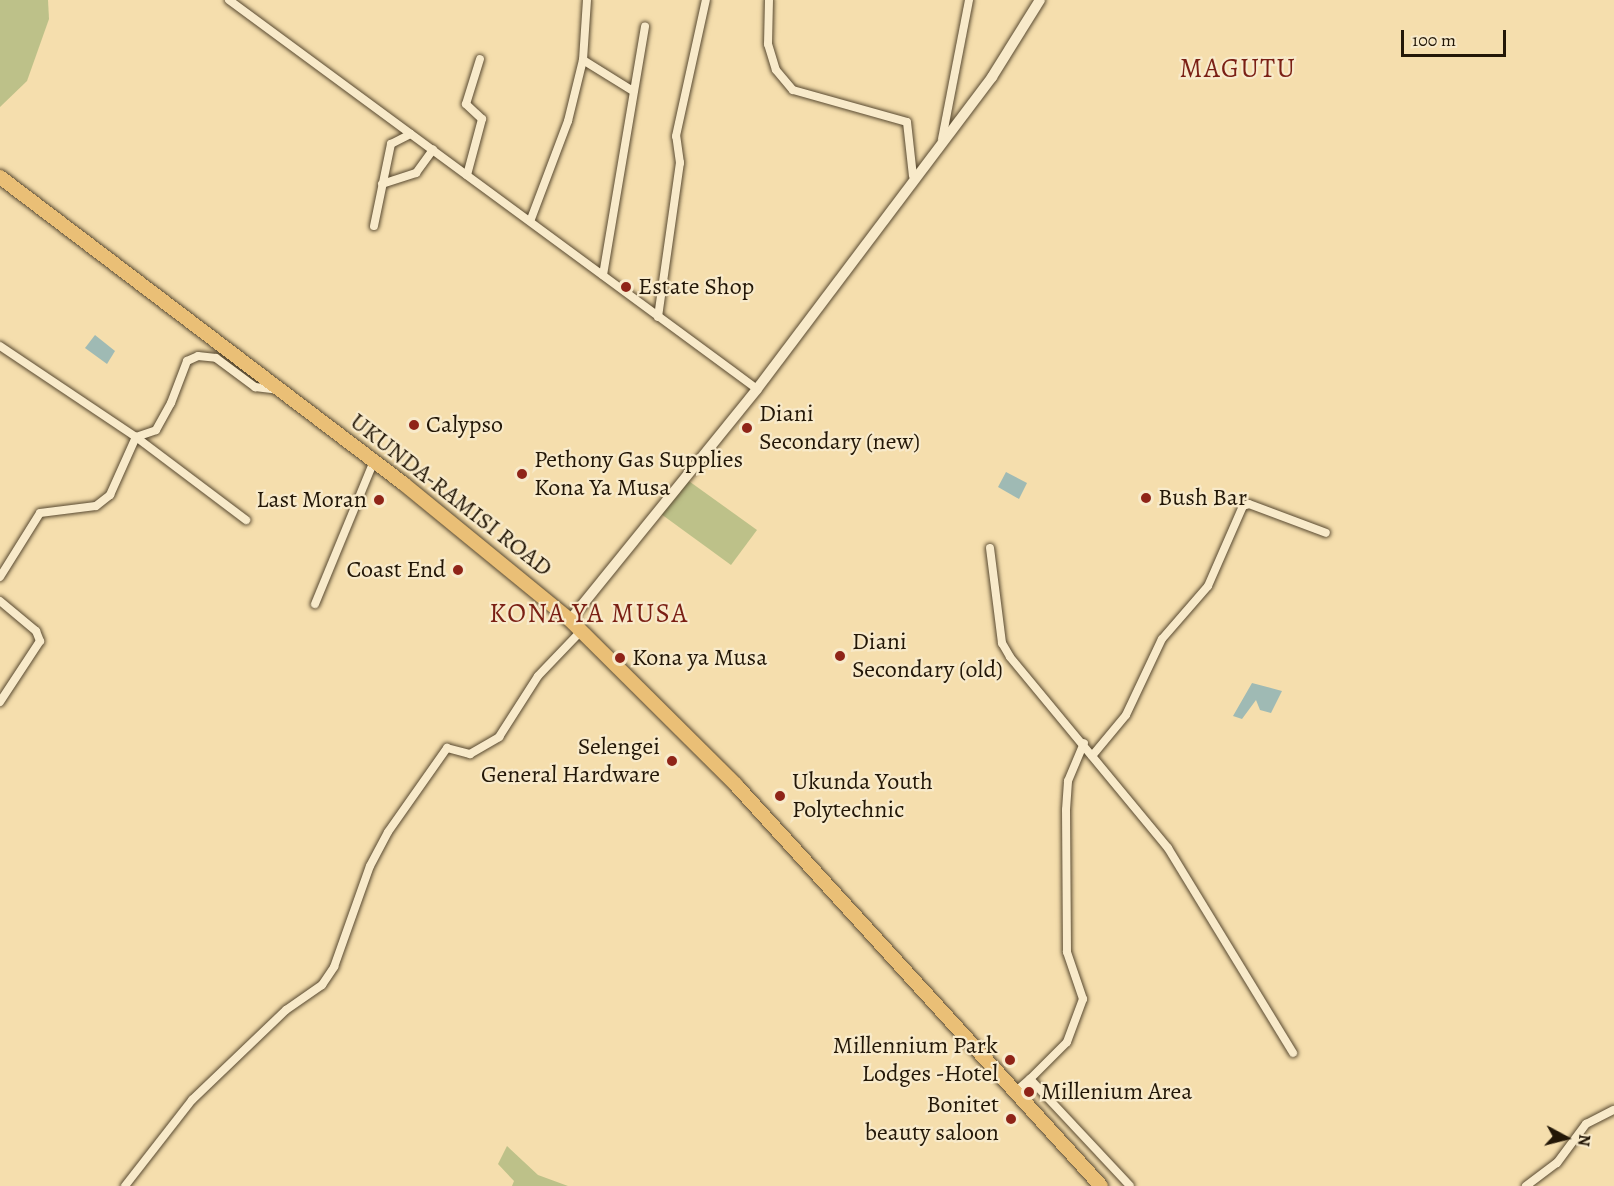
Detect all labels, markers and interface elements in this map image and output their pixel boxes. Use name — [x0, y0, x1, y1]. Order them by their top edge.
scale bar — [1404, 18, 1509, 56]
text: 100 m — [1412, 28, 1456, 52]
district label: MAGUTU — [1180, 53, 1296, 85]
place label: Estate Shop — [638, 273, 754, 301]
marker: Estate Shop — [619, 280, 633, 294]
place label: Diani Secondary (new) — [759, 400, 920, 456]
street label: UKUNDA-RAMISI ROAD — [344, 407, 558, 583]
place label: Calypso — [426, 411, 503, 439]
marker: Calypso — [407, 418, 421, 432]
marker: Diani Secondary (new) — [740, 421, 754, 435]
place label: Pethony Gas Supplies Kona Ya Musa — [534, 446, 743, 502]
marker: Pethony Gas Supplies Kona Ya Musa — [515, 467, 529, 481]
place label: Bush Bar — [1158, 484, 1247, 512]
place label: Last Moran — [256, 486, 367, 514]
marker: Bush Bar — [1139, 491, 1153, 505]
marker: Last Moran — [372, 493, 386, 507]
place label: Coast End — [346, 556, 446, 584]
marker: Coast End — [451, 563, 465, 577]
district label: KONA YA MUSA — [489, 598, 689, 630]
place label: Diani Secondary (old) — [852, 628, 1003, 684]
place label: Kona ya Musa — [632, 644, 767, 672]
marker: Diani Secondary (old) — [833, 649, 847, 663]
marker: Kona ya Musa — [613, 651, 627, 665]
place label: Selengei General Hardware — [481, 733, 660, 789]
marker: Selengei General Hardware — [665, 754, 679, 768]
place label: Ukunda Youth Polytechnic — [792, 768, 933, 824]
marker: Ukunda Youth Polytechnic — [773, 789, 787, 803]
place label: Millennium Park Lodges -Hotel — [833, 1032, 998, 1088]
marker: Millennium Park Lodges -Hotel — [1003, 1053, 1017, 1067]
place label: Millenium Area — [1041, 1078, 1192, 1106]
marker: Millenium Area — [1022, 1085, 1036, 1099]
place label: Bonitet beauty saloon — [865, 1091, 999, 1147]
north arrow — [1536, 1108, 1596, 1168]
marker: Bonitet beauty saloon — [1004, 1112, 1018, 1126]
text: N — [1572, 1133, 1595, 1147]

